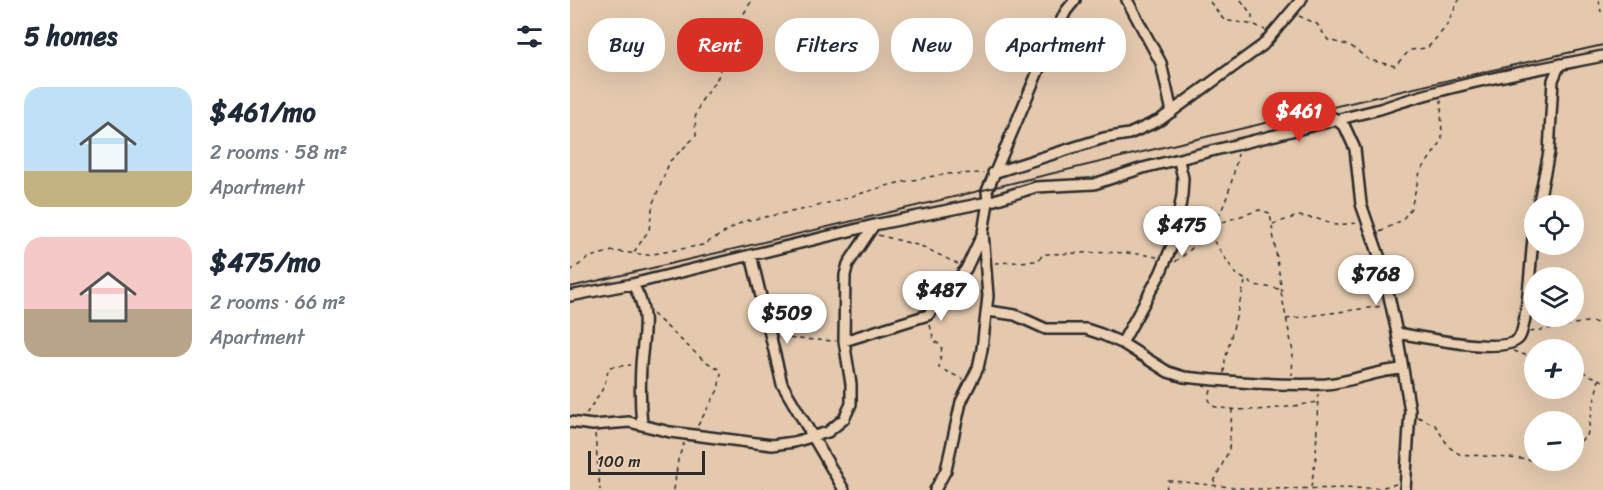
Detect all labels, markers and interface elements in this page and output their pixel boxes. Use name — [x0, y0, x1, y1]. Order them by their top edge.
text: 5 homes — [24, 13, 117, 59]
chip: Buy — [588, 18, 665, 72]
chip: Rent — [677, 18, 763, 72]
chip: Filters — [775, 18, 879, 72]
chip: New — [891, 18, 973, 72]
chip: Apartment — [985, 18, 1126, 72]
icon: filters — [513, 20, 546, 53]
text: $461/mo — [210, 89, 316, 135]
pin: $461 — [1263, 92, 1335, 143]
text: $461 — [1276, 94, 1322, 129]
icon: home — [72, 111, 144, 183]
text: 2 rooms · 58 m² — [210, 135, 347, 170]
text: Apartment — [210, 170, 304, 205]
map controls — [1524, 195, 1584, 471]
button: locate — [1524, 195, 1584, 255]
pin: $475 — [1146, 206, 1218, 257]
text: $475 — [1157, 208, 1207, 243]
text: $475/mo — [210, 239, 321, 285]
pin: $768 — [1340, 255, 1412, 306]
text: $768 — [1352, 257, 1400, 292]
icon: home — [72, 261, 144, 333]
button: layers — [1524, 267, 1584, 327]
pin: $487 — [905, 271, 977, 322]
text: $487 — [916, 273, 966, 308]
text: 2 rooms · 66 m² — [210, 285, 346, 320]
pin: $509 — [751, 294, 823, 345]
text: $509 — [762, 296, 812, 331]
text: Apartment — [210, 320, 304, 355]
button: + — [1524, 339, 1584, 399]
button: − — [1524, 411, 1584, 471]
text: 100 m — [597, 447, 641, 476]
scale bar — [588, 448, 705, 476]

